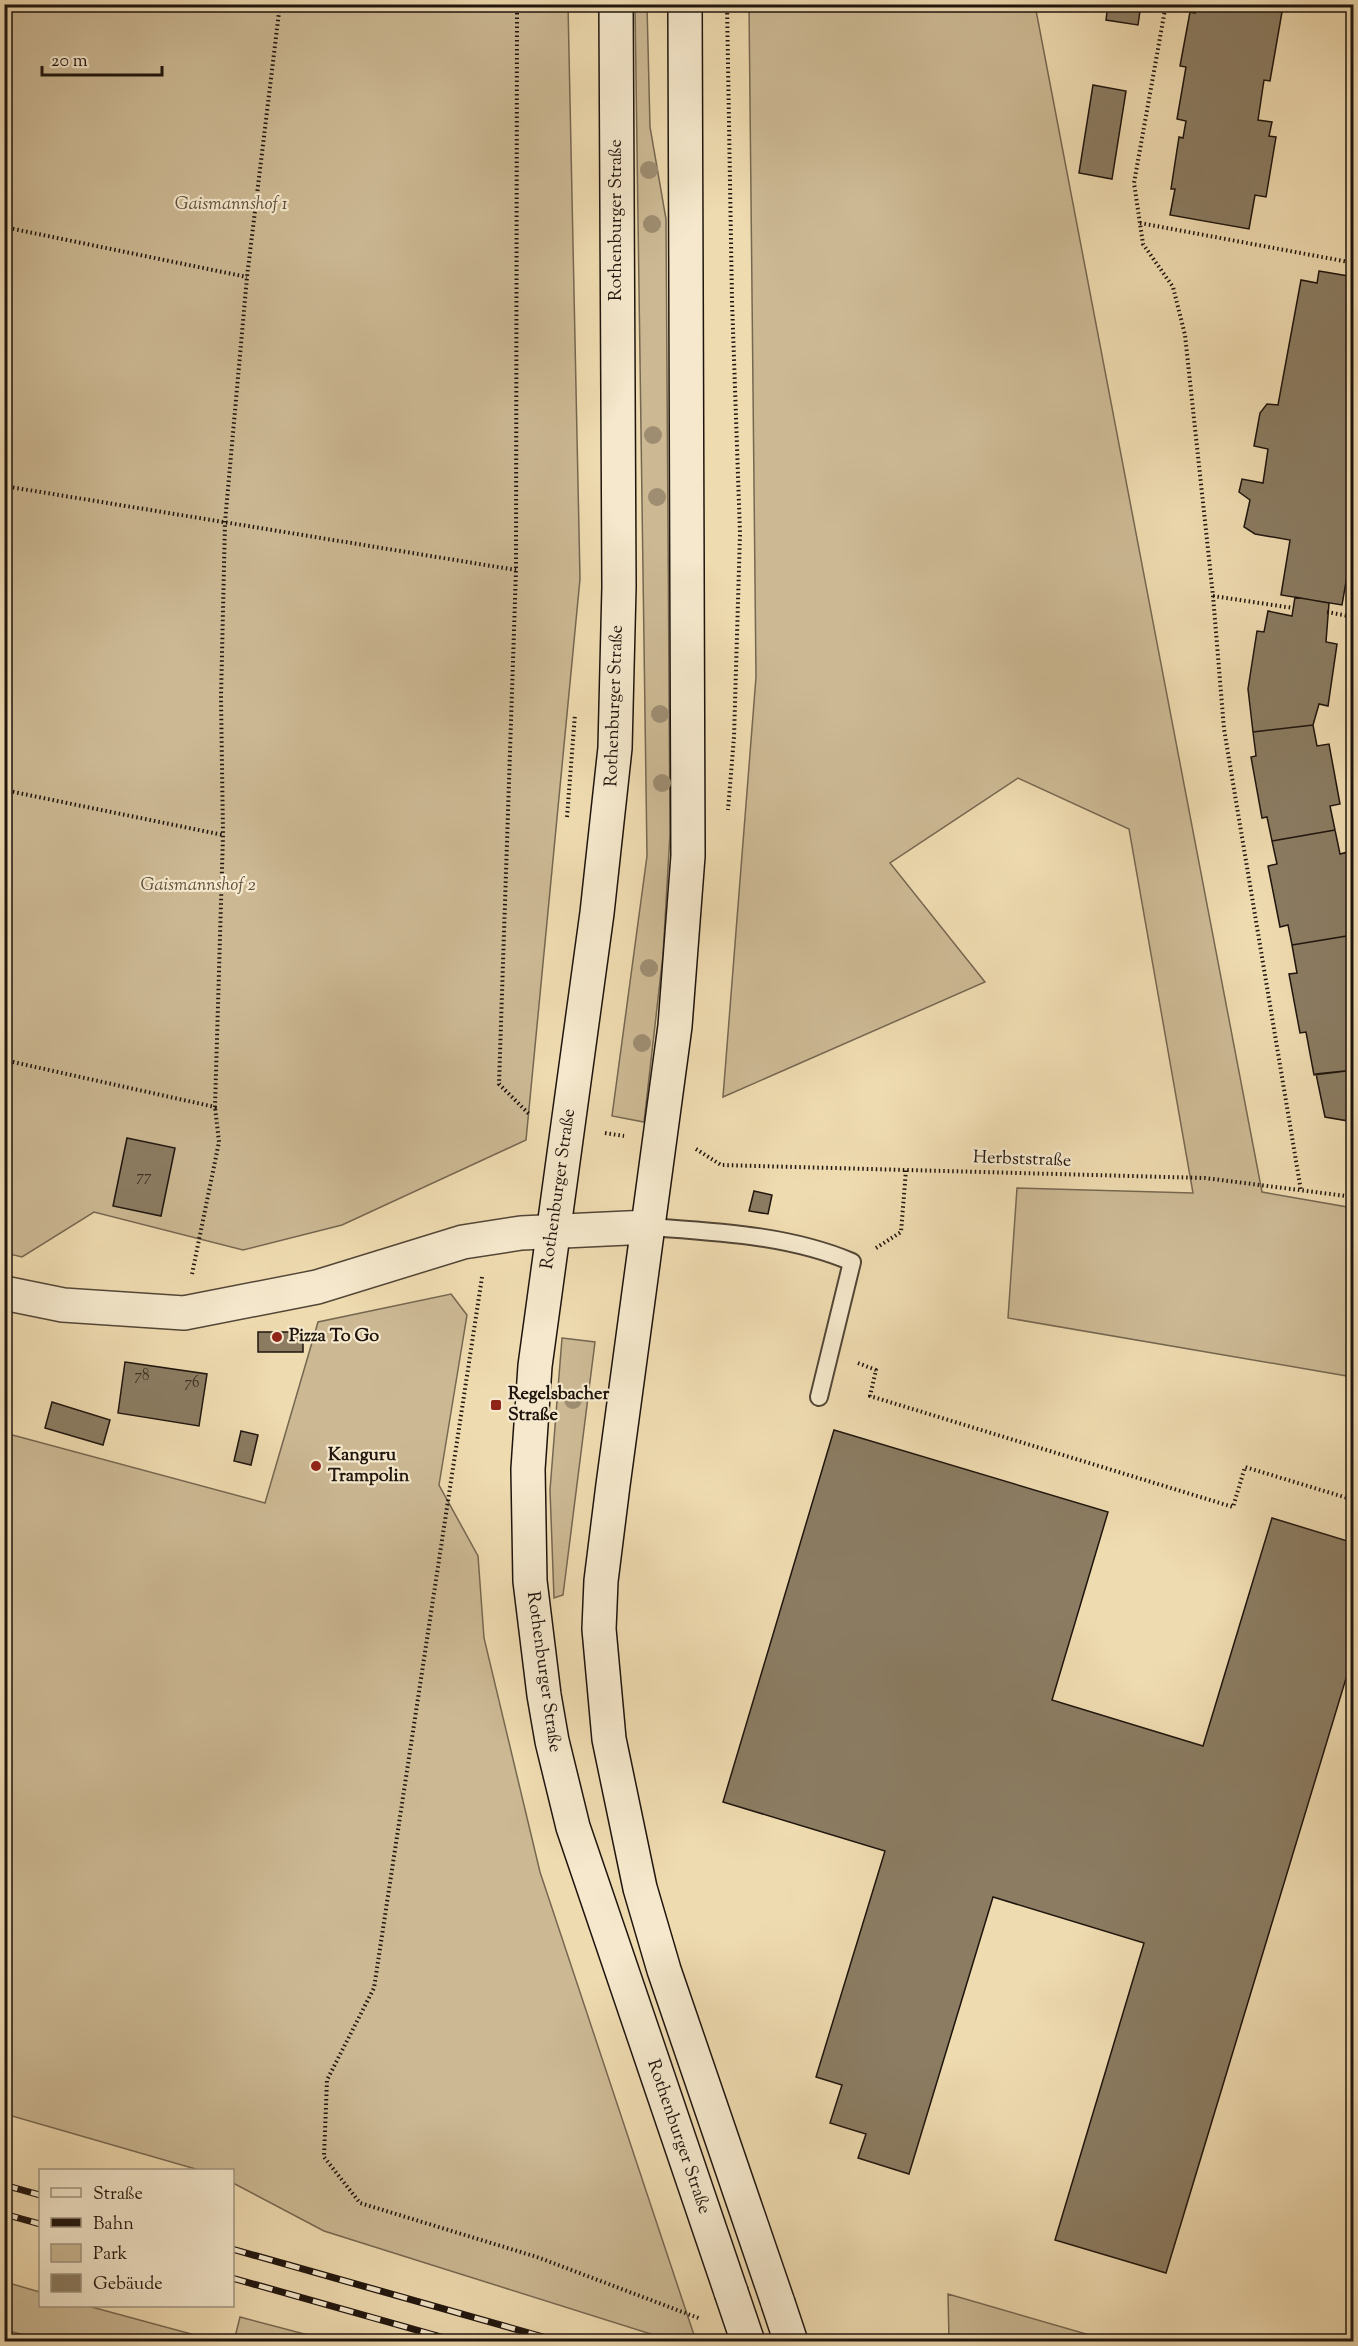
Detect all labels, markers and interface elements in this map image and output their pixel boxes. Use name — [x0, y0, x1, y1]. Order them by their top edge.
scale bar — [42, 39, 162, 77]
text: 20 m — [51, 49, 88, 75]
street label: Rothenburger Straße — [604, 139, 630, 301]
park label: Gaismannshof 1 — [175, 192, 288, 218]
street label: Rothenburger Straße — [599, 625, 631, 787]
park label: Gaismannshof 2 — [140, 873, 256, 899]
street label: Rothenburger Straße — [535, 1107, 583, 1271]
street label: Herbststraße — [972, 1145, 1072, 1175]
house number: 77 — [136, 1167, 152, 1188]
place label: Pizza To Go — [289, 1324, 379, 1350]
marker: Pizza To Go — [270, 1330, 284, 1344]
house number: 78 — [134, 1366, 150, 1387]
house number: 76 — [185, 1373, 199, 1394]
place label: Regelsbacher Straße — [508, 1382, 609, 1429]
marker: Regelsbacher Straße — [489, 1398, 503, 1412]
place label: Kanguru Trampolin — [328, 1443, 410, 1490]
marker: Kanguru Trampolin — [309, 1459, 323, 1473]
street label: Rothenburger Straße — [519, 1590, 567, 1754]
street label: Rothenburger Straße — [639, 2056, 717, 2218]
legend — [39, 2169, 234, 2307]
text: Straße — [93, 2182, 143, 2208]
text: Bahn — [93, 2212, 134, 2238]
text: Park — [93, 2242, 128, 2268]
text: Gebäude — [93, 2272, 163, 2298]

